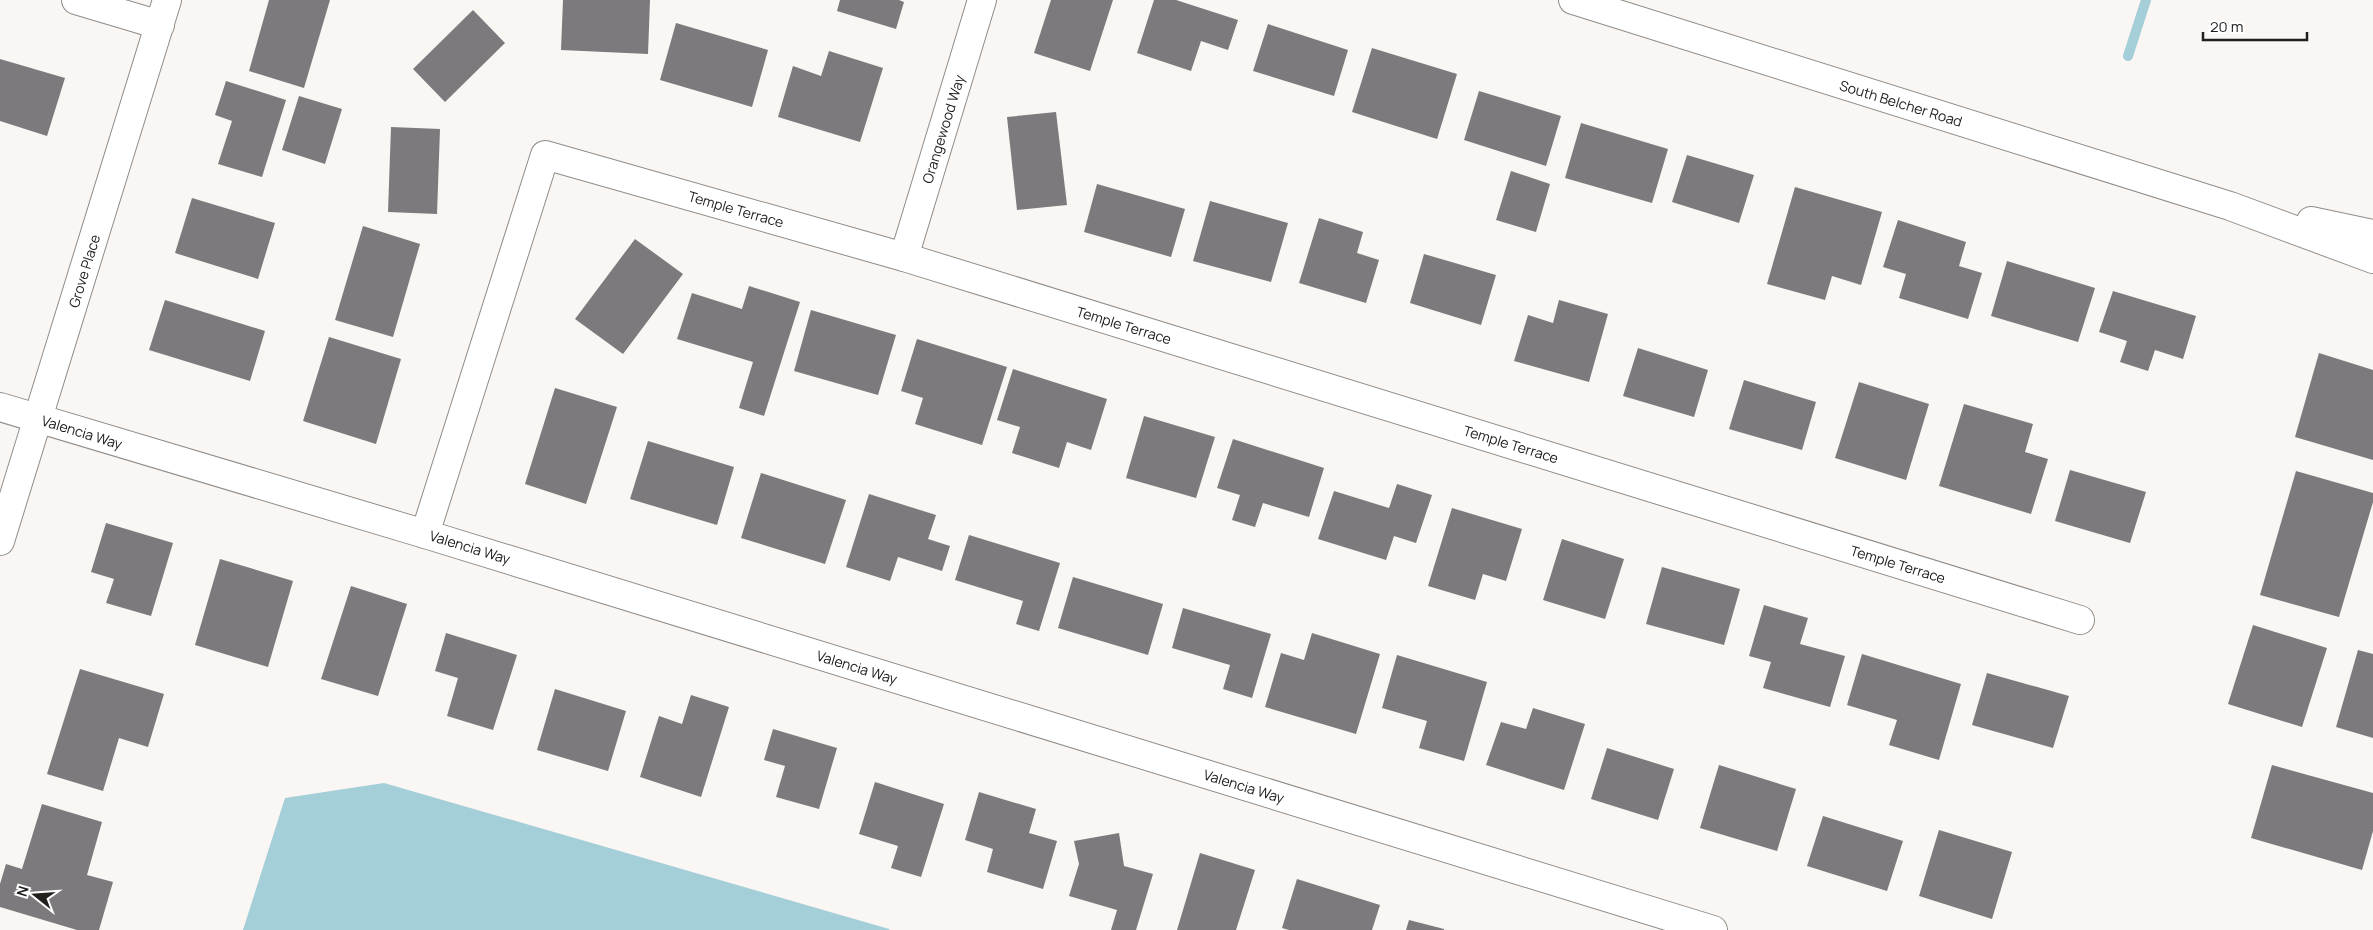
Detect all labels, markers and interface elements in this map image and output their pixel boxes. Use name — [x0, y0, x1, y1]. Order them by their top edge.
scale bar — [2203, 10, 2307, 42]
text: 20 m — [2210, 16, 2243, 37]
street label: Orangewood Way — [917, 72, 969, 186]
street label: South Belcher Road — [1837, 75, 1965, 131]
street label: Temple Terrace — [686, 186, 786, 232]
street label: Grove Place — [64, 232, 104, 310]
street label: Temple Terrace — [1074, 302, 1174, 348]
street label: Valencia Way — [39, 411, 125, 454]
street label: Temple Terrace — [1461, 421, 1561, 467]
street label: Valencia Way — [427, 526, 513, 569]
street label: Temple Terrace — [1848, 541, 1948, 587]
street label: Valencia Way — [814, 646, 900, 689]
street label: Valencia Way — [1201, 765, 1287, 808]
north arrow — [10, 870, 60, 920]
text: N — [12, 883, 33, 899]

